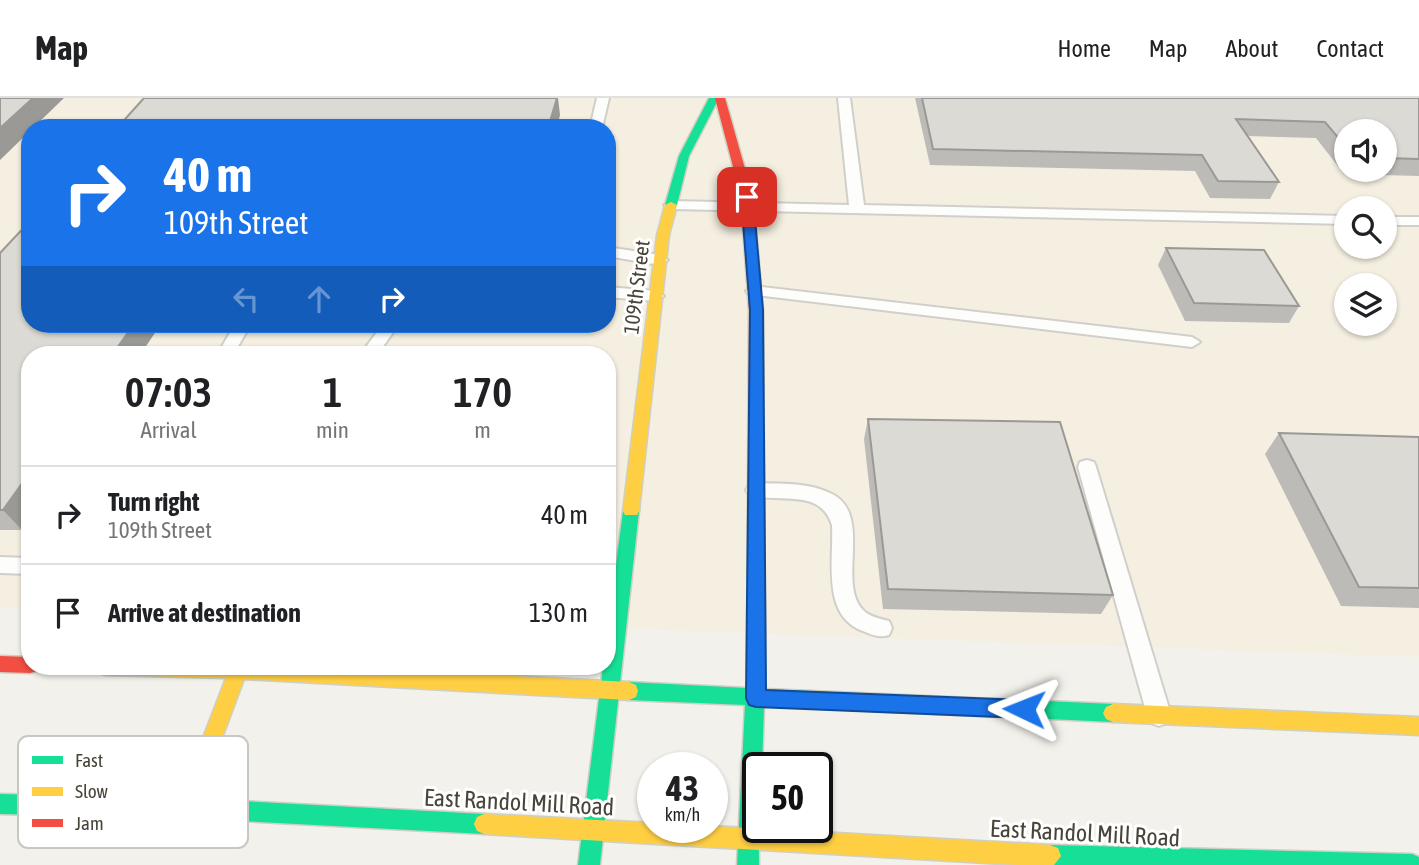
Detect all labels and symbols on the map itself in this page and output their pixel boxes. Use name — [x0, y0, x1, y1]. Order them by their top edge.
pin — [717, 167, 777, 227]
street label: 109th Street — [618, 238, 654, 336]
position arrow — [987, 672, 1061, 746]
legend — [18, 736, 248, 848]
text: Fast — [75, 749, 103, 771]
speed limit sign: 50 — [742, 752, 833, 843]
text: Slow — [75, 780, 109, 802]
street label: East Randol Mill Road — [423, 784, 615, 820]
text: Jam — [75, 812, 104, 834]
street label: East Randol Mill Road — [989, 815, 1181, 851]

